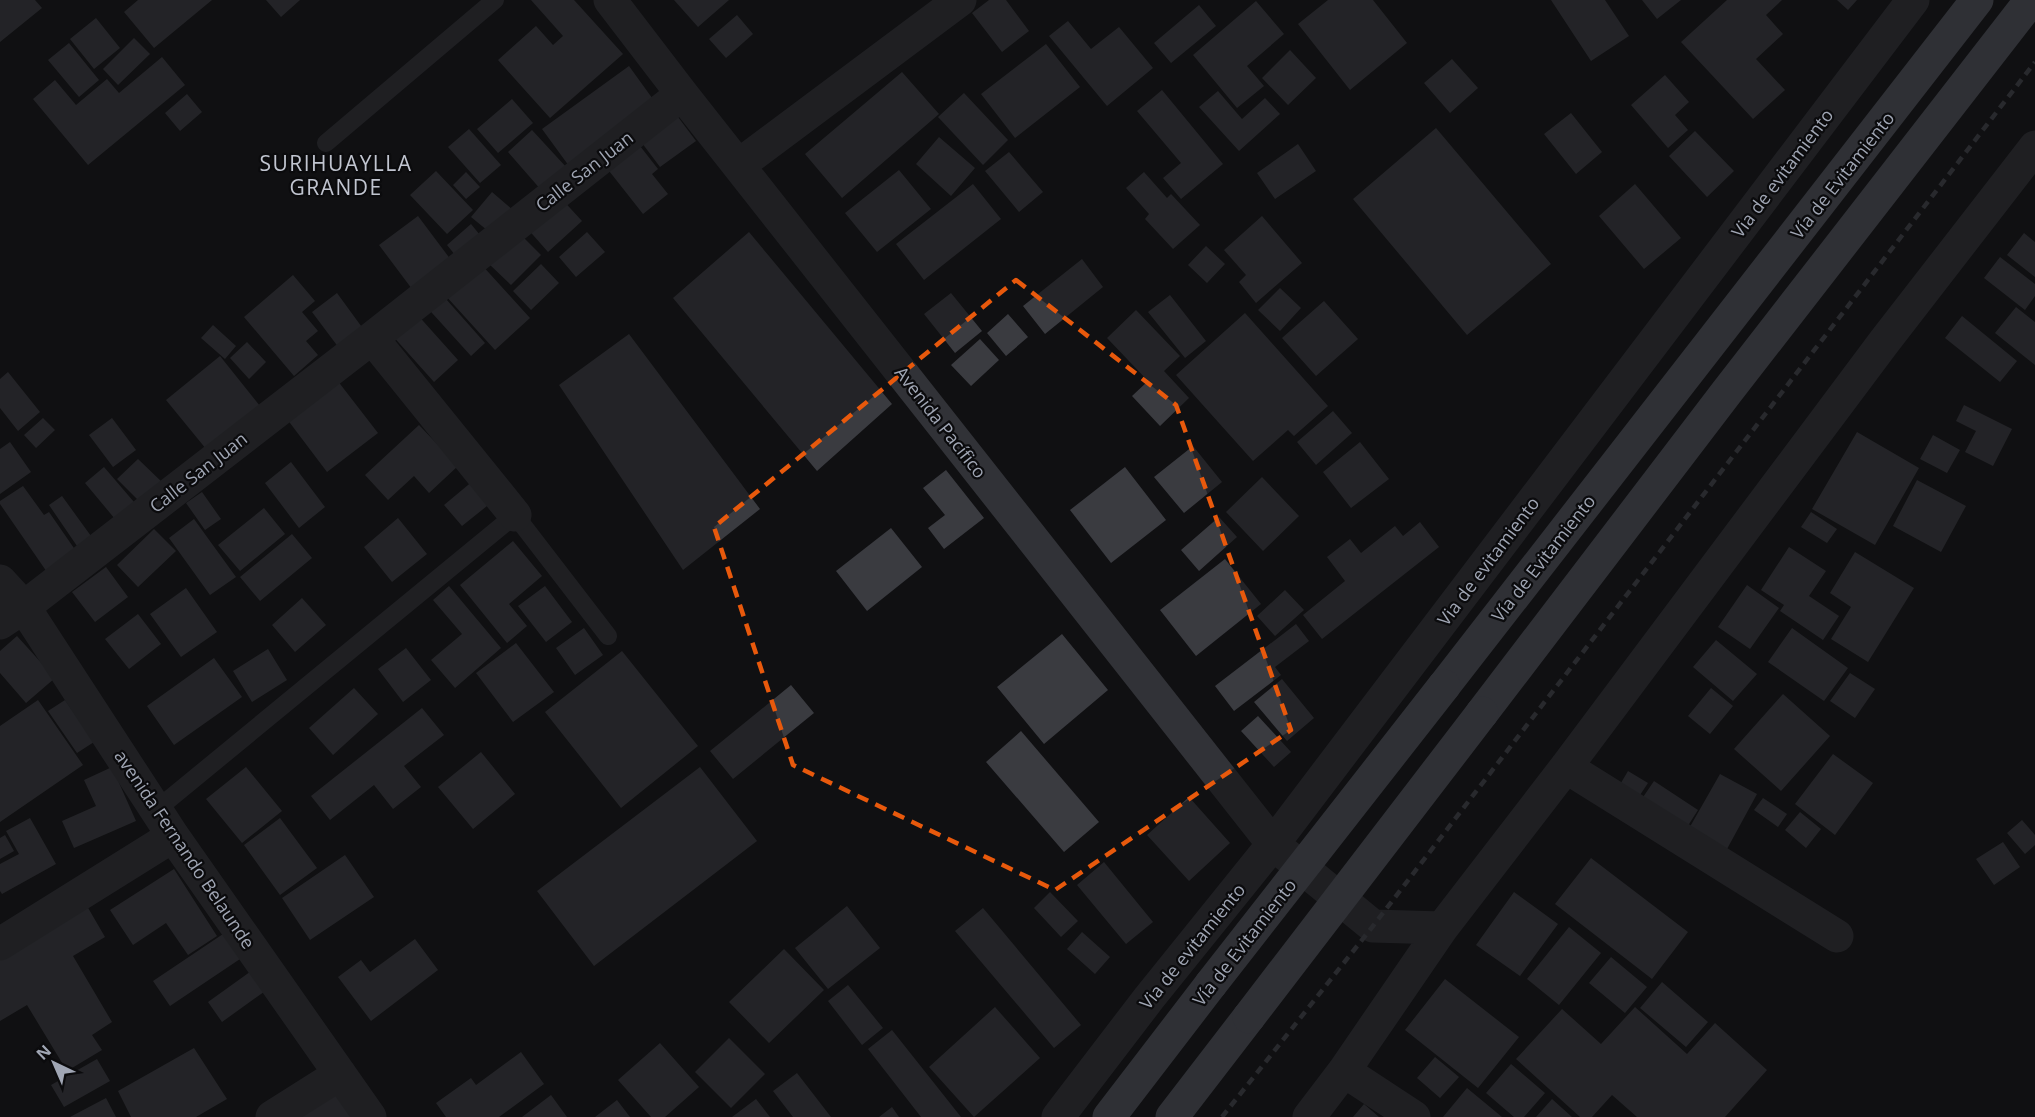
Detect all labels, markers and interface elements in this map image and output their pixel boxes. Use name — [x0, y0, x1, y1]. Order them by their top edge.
street label: Via de evitamiento — [1726, 104, 1838, 242]
street label: Vía de Evitamiento — [1785, 106, 1899, 244]
street label: Calle San Juan — [530, 125, 638, 217]
district label: SURIHUAYLLA GRANDE — [259, 149, 413, 201]
street label: Avenida Pacífico — [890, 361, 992, 483]
street label: Calle San Juan — [144, 426, 252, 518]
street label: Vía de Evitamiento — [1486, 489, 1600, 627]
street label: Via de evitamiento — [1432, 492, 1544, 630]
street label: avenida Fernando Belaunde — [109, 745, 261, 953]
street label: Vía de Evitamiento — [1187, 873, 1301, 1011]
street label: Via de evitamiento — [1134, 878, 1250, 1014]
north arrow — [24, 1033, 84, 1093]
text: N — [31, 1040, 56, 1065]

